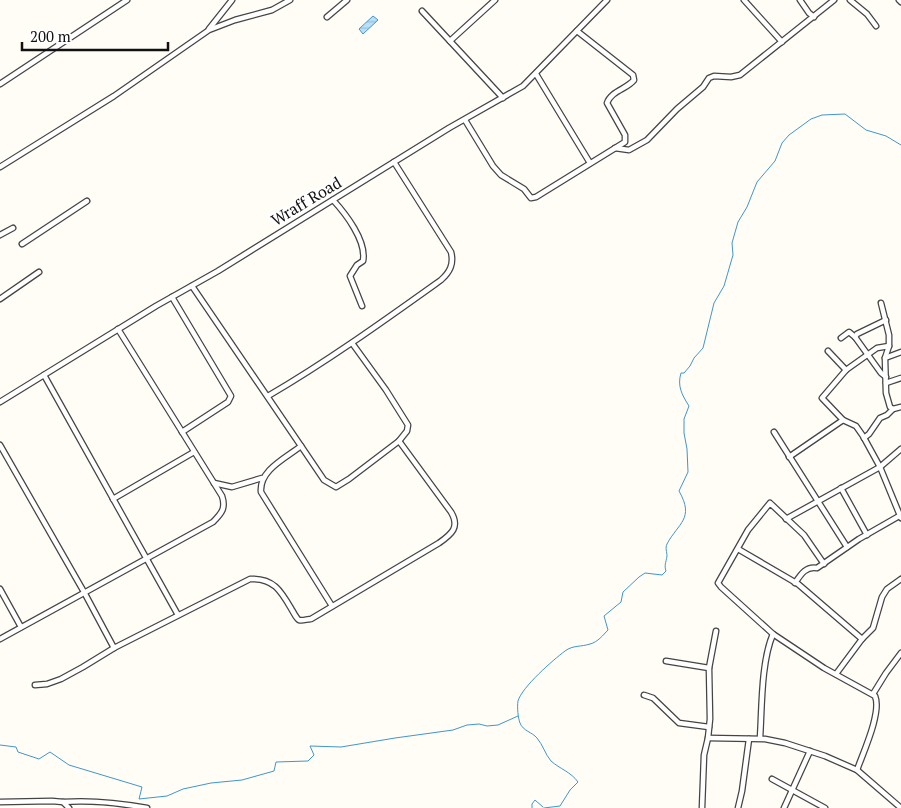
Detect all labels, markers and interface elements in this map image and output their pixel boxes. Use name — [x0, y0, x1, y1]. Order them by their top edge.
scale bar — [22, 20, 169, 52]
text: 200 m — [30, 26, 71, 46]
street label: Wraff Road — [267, 171, 345, 231]

